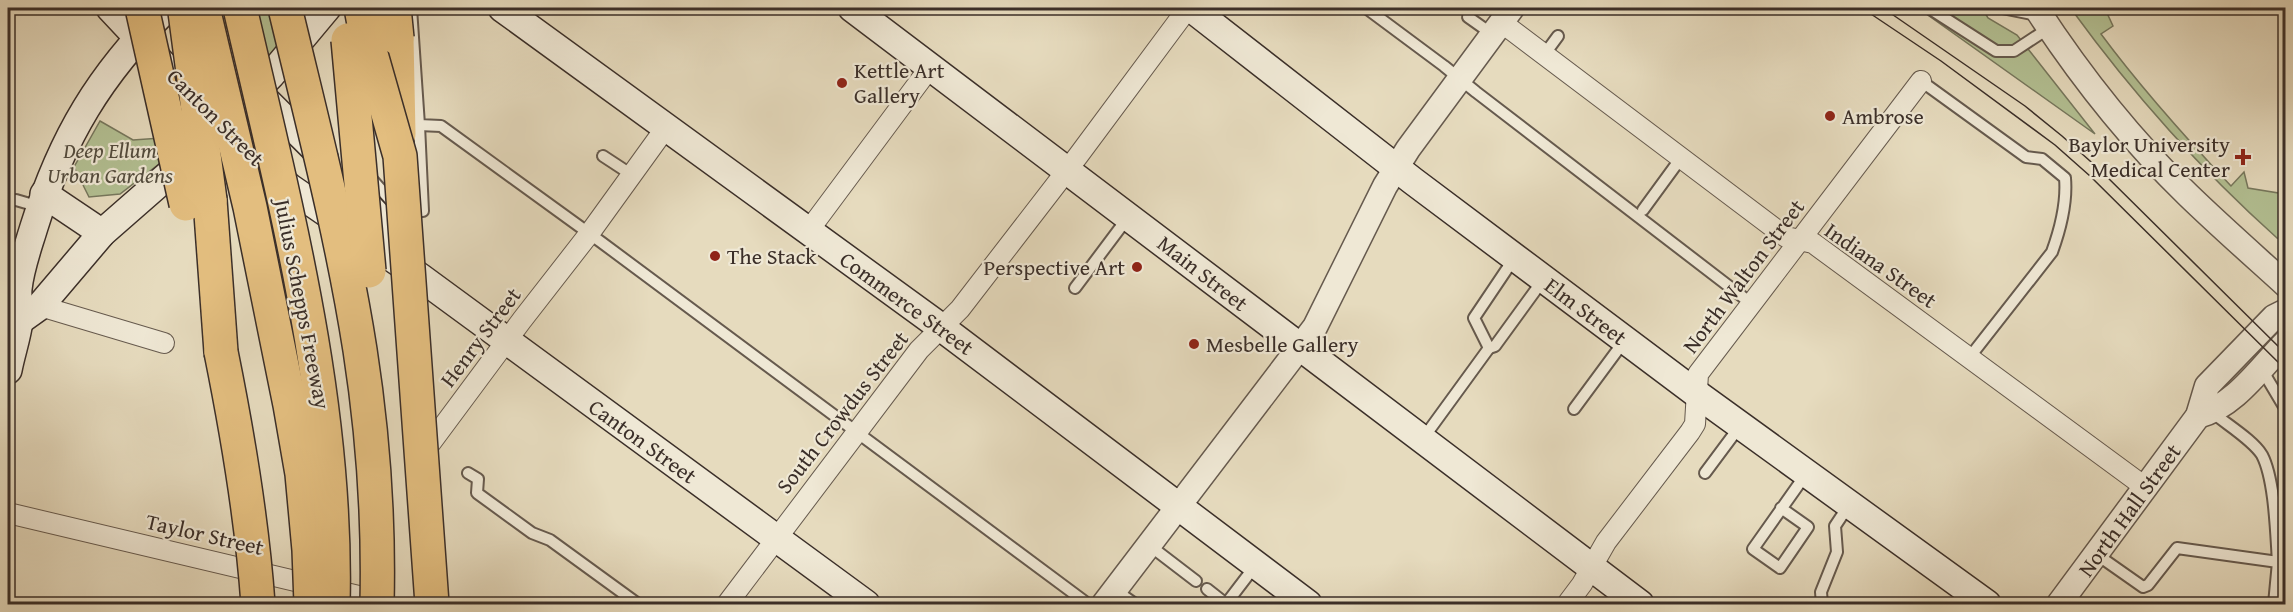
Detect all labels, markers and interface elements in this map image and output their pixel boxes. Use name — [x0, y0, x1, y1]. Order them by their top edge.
place label: Kettle Art Gallery — [854, 54, 945, 111]
street label: Canton Street — [160, 61, 272, 173]
marker: Kettle Art Gallery — [835, 76, 849, 90]
place label: Ambrose — [1842, 100, 1924, 132]
marker: Ambrose — [1823, 109, 1837, 123]
place label: Baylor University Medical Center — [2068, 128, 2230, 185]
park label: Deep Ellum Urban Gardens — [47, 134, 173, 191]
marker: Baylor University Medical Center — [2234, 148, 2252, 166]
street label: North Walton Street — [1674, 192, 1812, 360]
street label: Julius Schepps Freeway — [266, 193, 339, 412]
street label: Indiana Street — [1818, 214, 1944, 316]
street label: Main Street — [1151, 227, 1255, 319]
place label: The Stack — [727, 240, 817, 272]
street label: Commerce Street — [833, 243, 981, 363]
marker: The Stack — [708, 249, 722, 263]
place label: Perspective Art — [983, 251, 1125, 283]
marker: Perspective Art — [1130, 260, 1144, 274]
street label: Elm Street — [1538, 269, 1634, 353]
street label: Henry Street — [432, 280, 528, 394]
street label: South Crowdus Street — [768, 324, 916, 500]
place label: Mesbelle Gallery — [1206, 328, 1358, 360]
marker: Mesbelle Gallery — [1187, 337, 1201, 351]
street label: Canton Street — [582, 391, 704, 491]
street label: North Hall Street — [2070, 437, 2188, 583]
street label: Taylor Street — [143, 505, 267, 563]

